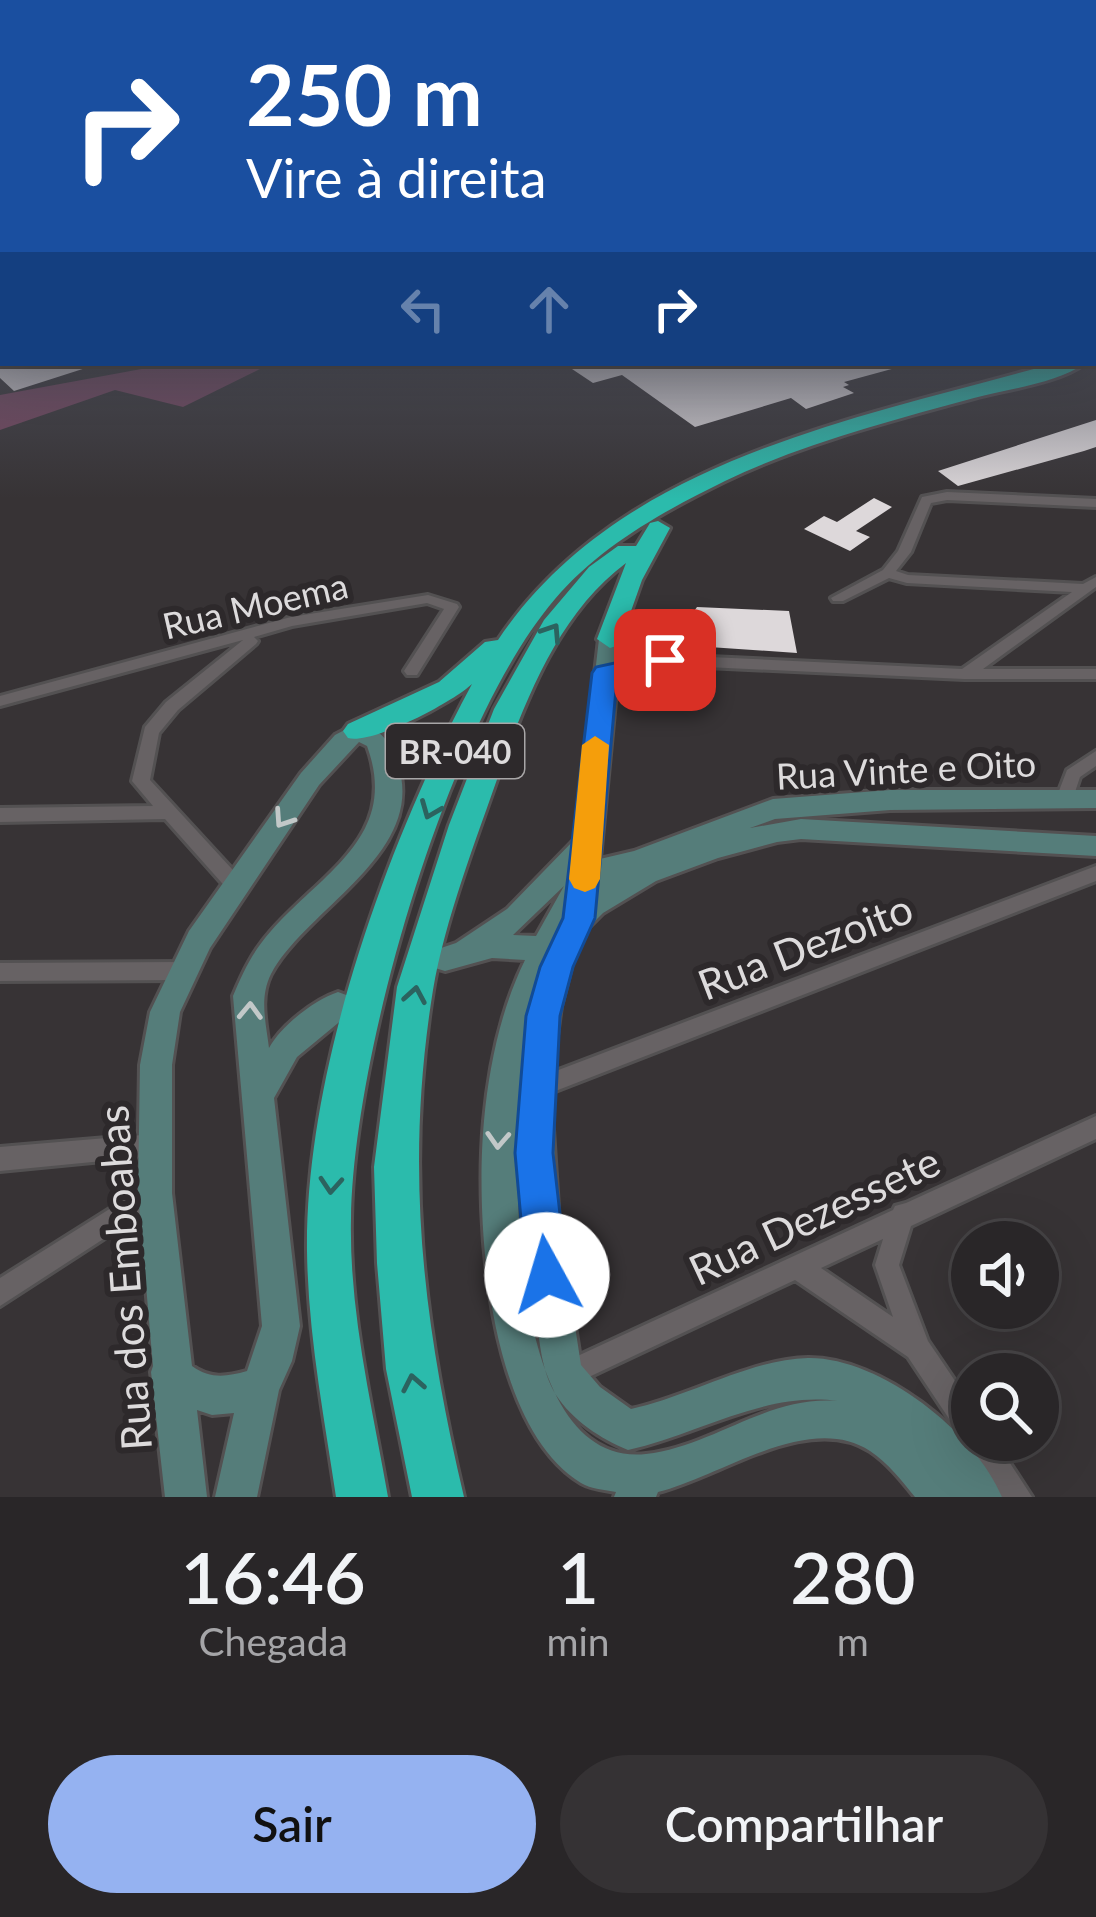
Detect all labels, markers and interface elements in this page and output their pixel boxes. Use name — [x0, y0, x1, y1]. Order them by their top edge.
text: 250 m — [246, 43, 483, 144]
icon: right — [48, 48, 204, 204]
text: Vire à direita — [246, 145, 546, 210]
icon: left — [390, 276, 456, 342]
icon: ahead — [516, 276, 582, 342]
icon: right — [642, 276, 708, 342]
street label: Rua Moema — [158, 562, 352, 648]
pin — [614, 609, 716, 711]
one-way arrow — [538, 623, 560, 645]
icon: arrive — [632, 627, 698, 693]
road number: BR-040 — [386, 724, 524, 778]
street label: Rua Vinte e Oito — [775, 740, 1037, 798]
one-way arrow — [420, 798, 445, 819]
one-way arrow — [275, 806, 297, 828]
street label: Rua Dezoito — [691, 882, 919, 1010]
one-way arrow — [402, 985, 427, 1005]
one-way arrow — [237, 1001, 263, 1020]
street label: Rua dos Emboabas — [87, 1104, 161, 1452]
one-way arrow — [485, 1131, 511, 1150]
street label: Rua Dezessete — [681, 1135, 947, 1295]
one-way arrow — [319, 1176, 345, 1195]
position arrow — [484, 1212, 610, 1338]
map controls — [951, 1221, 1059, 1461]
button: sound — [951, 1221, 1059, 1329]
button: search — [951, 1353, 1059, 1461]
one-way arrow — [401, 1373, 427, 1393]
text: 16:46 — [181, 1533, 366, 1619]
text: 1 — [557, 1533, 599, 1619]
text: 280 — [790, 1533, 915, 1619]
text: Chegada — [199, 1618, 348, 1664]
text: min — [546, 1618, 610, 1664]
text: m — [837, 1618, 869, 1664]
button: Sair — [48, 1755, 536, 1893]
button: Compartilhar — [560, 1755, 1048, 1893]

